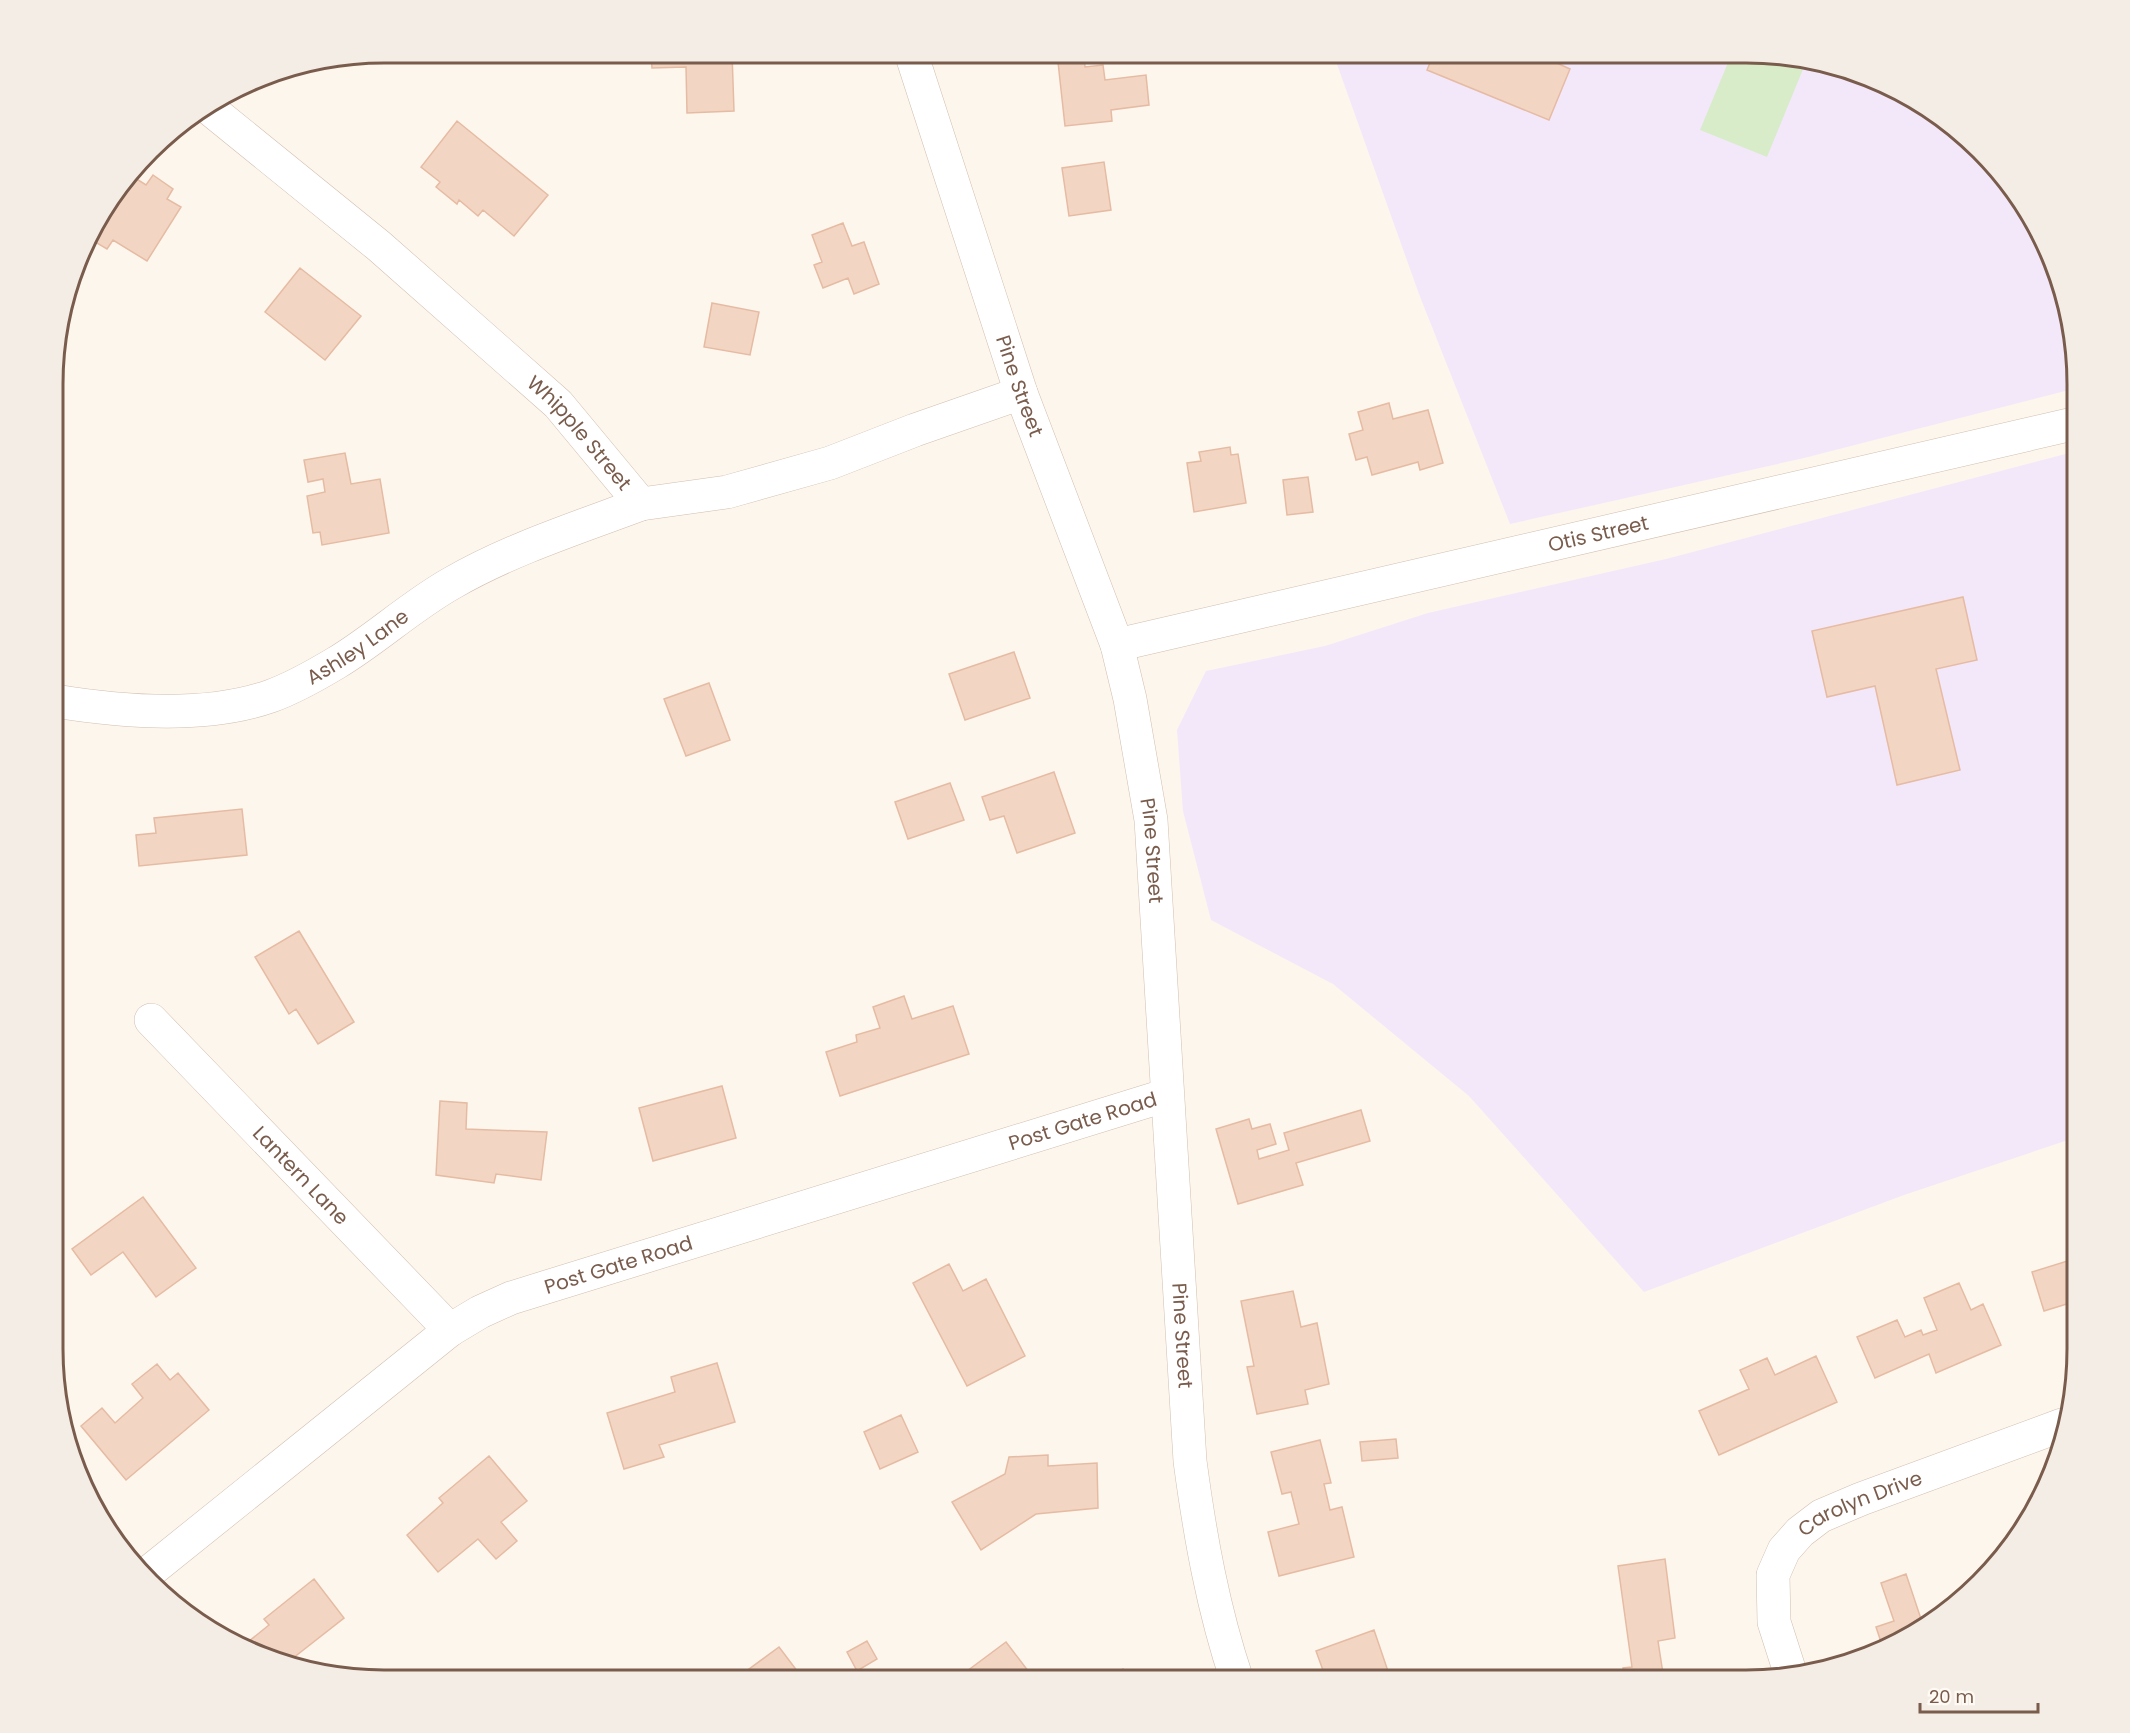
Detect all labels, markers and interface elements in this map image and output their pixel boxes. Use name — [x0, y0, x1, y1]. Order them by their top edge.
street label: Pine Street — [989, 331, 1050, 440]
street label: Whipple Street — [521, 369, 638, 496]
street label: Otis Street — [1545, 509, 1651, 559]
street label: Ashley Lane — [301, 602, 414, 691]
street label: Pine Street — [1133, 796, 1170, 904]
street label: Post Gate Road — [1005, 1085, 1160, 1157]
street label: Lantern Lane — [247, 1120, 355, 1231]
street label: Post Gate Road — [541, 1229, 696, 1301]
street label: Pine Street — [1165, 1282, 1200, 1389]
street label: Carolyn Drive — [1792, 1464, 1926, 1543]
scale bar — [1920, 1676, 2038, 1714]
text: 20 m — [1929, 1684, 1974, 1709]

